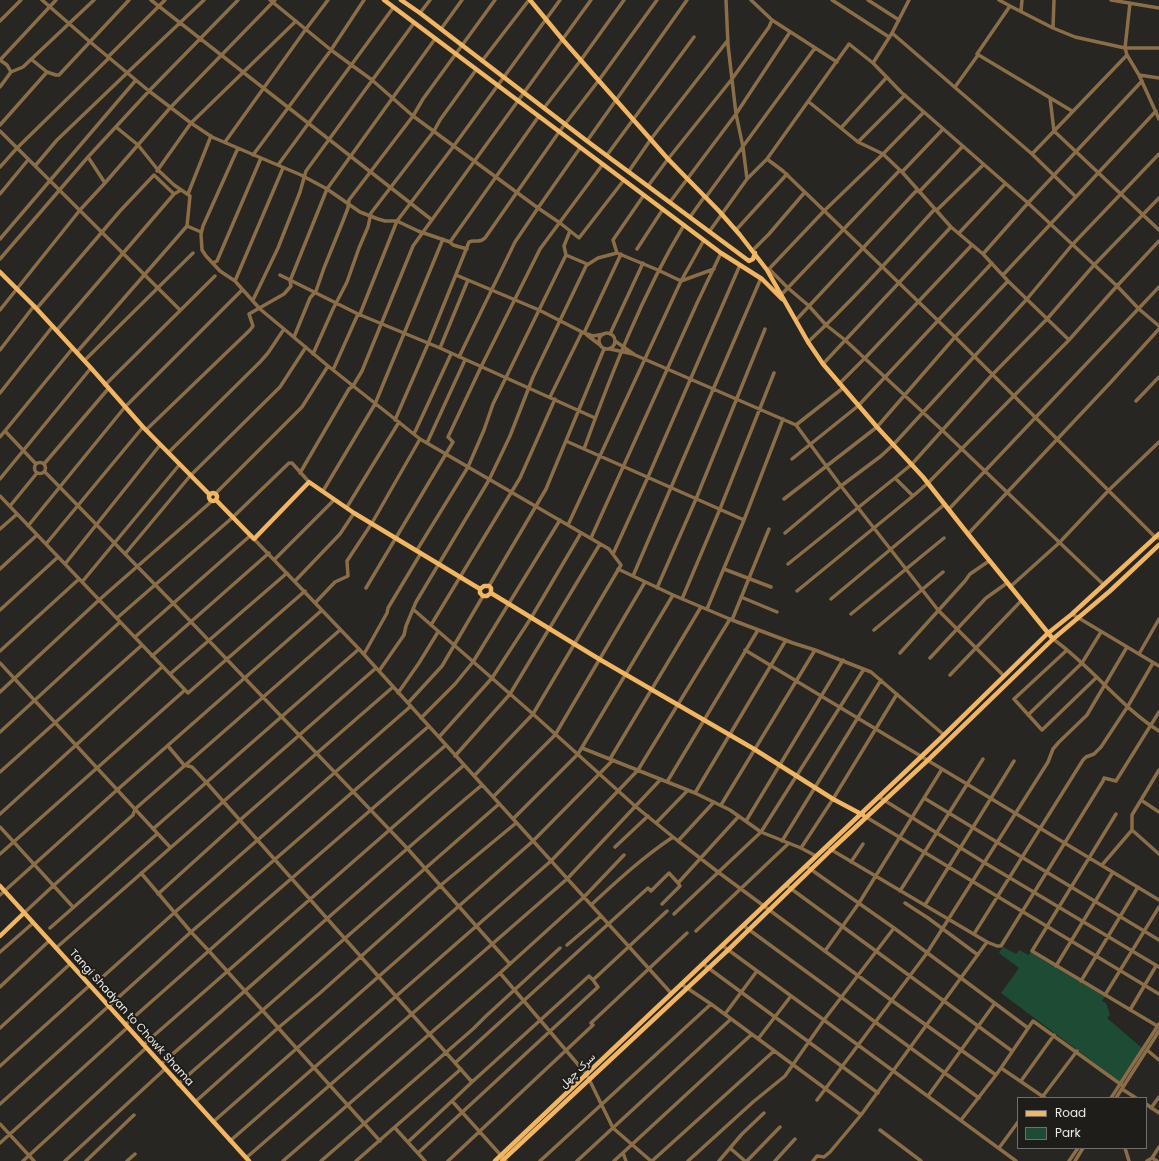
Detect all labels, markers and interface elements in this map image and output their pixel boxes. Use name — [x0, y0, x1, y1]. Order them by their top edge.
street label: Tangi Shadyan to Chowk Shama — [66, 947, 196, 1089]
street label: سرک چهل — [557, 1051, 599, 1091]
legend — [1017, 1097, 1147, 1149]
text: Road — [1055, 1104, 1086, 1121]
text: Park — [1055, 1124, 1081, 1141]

